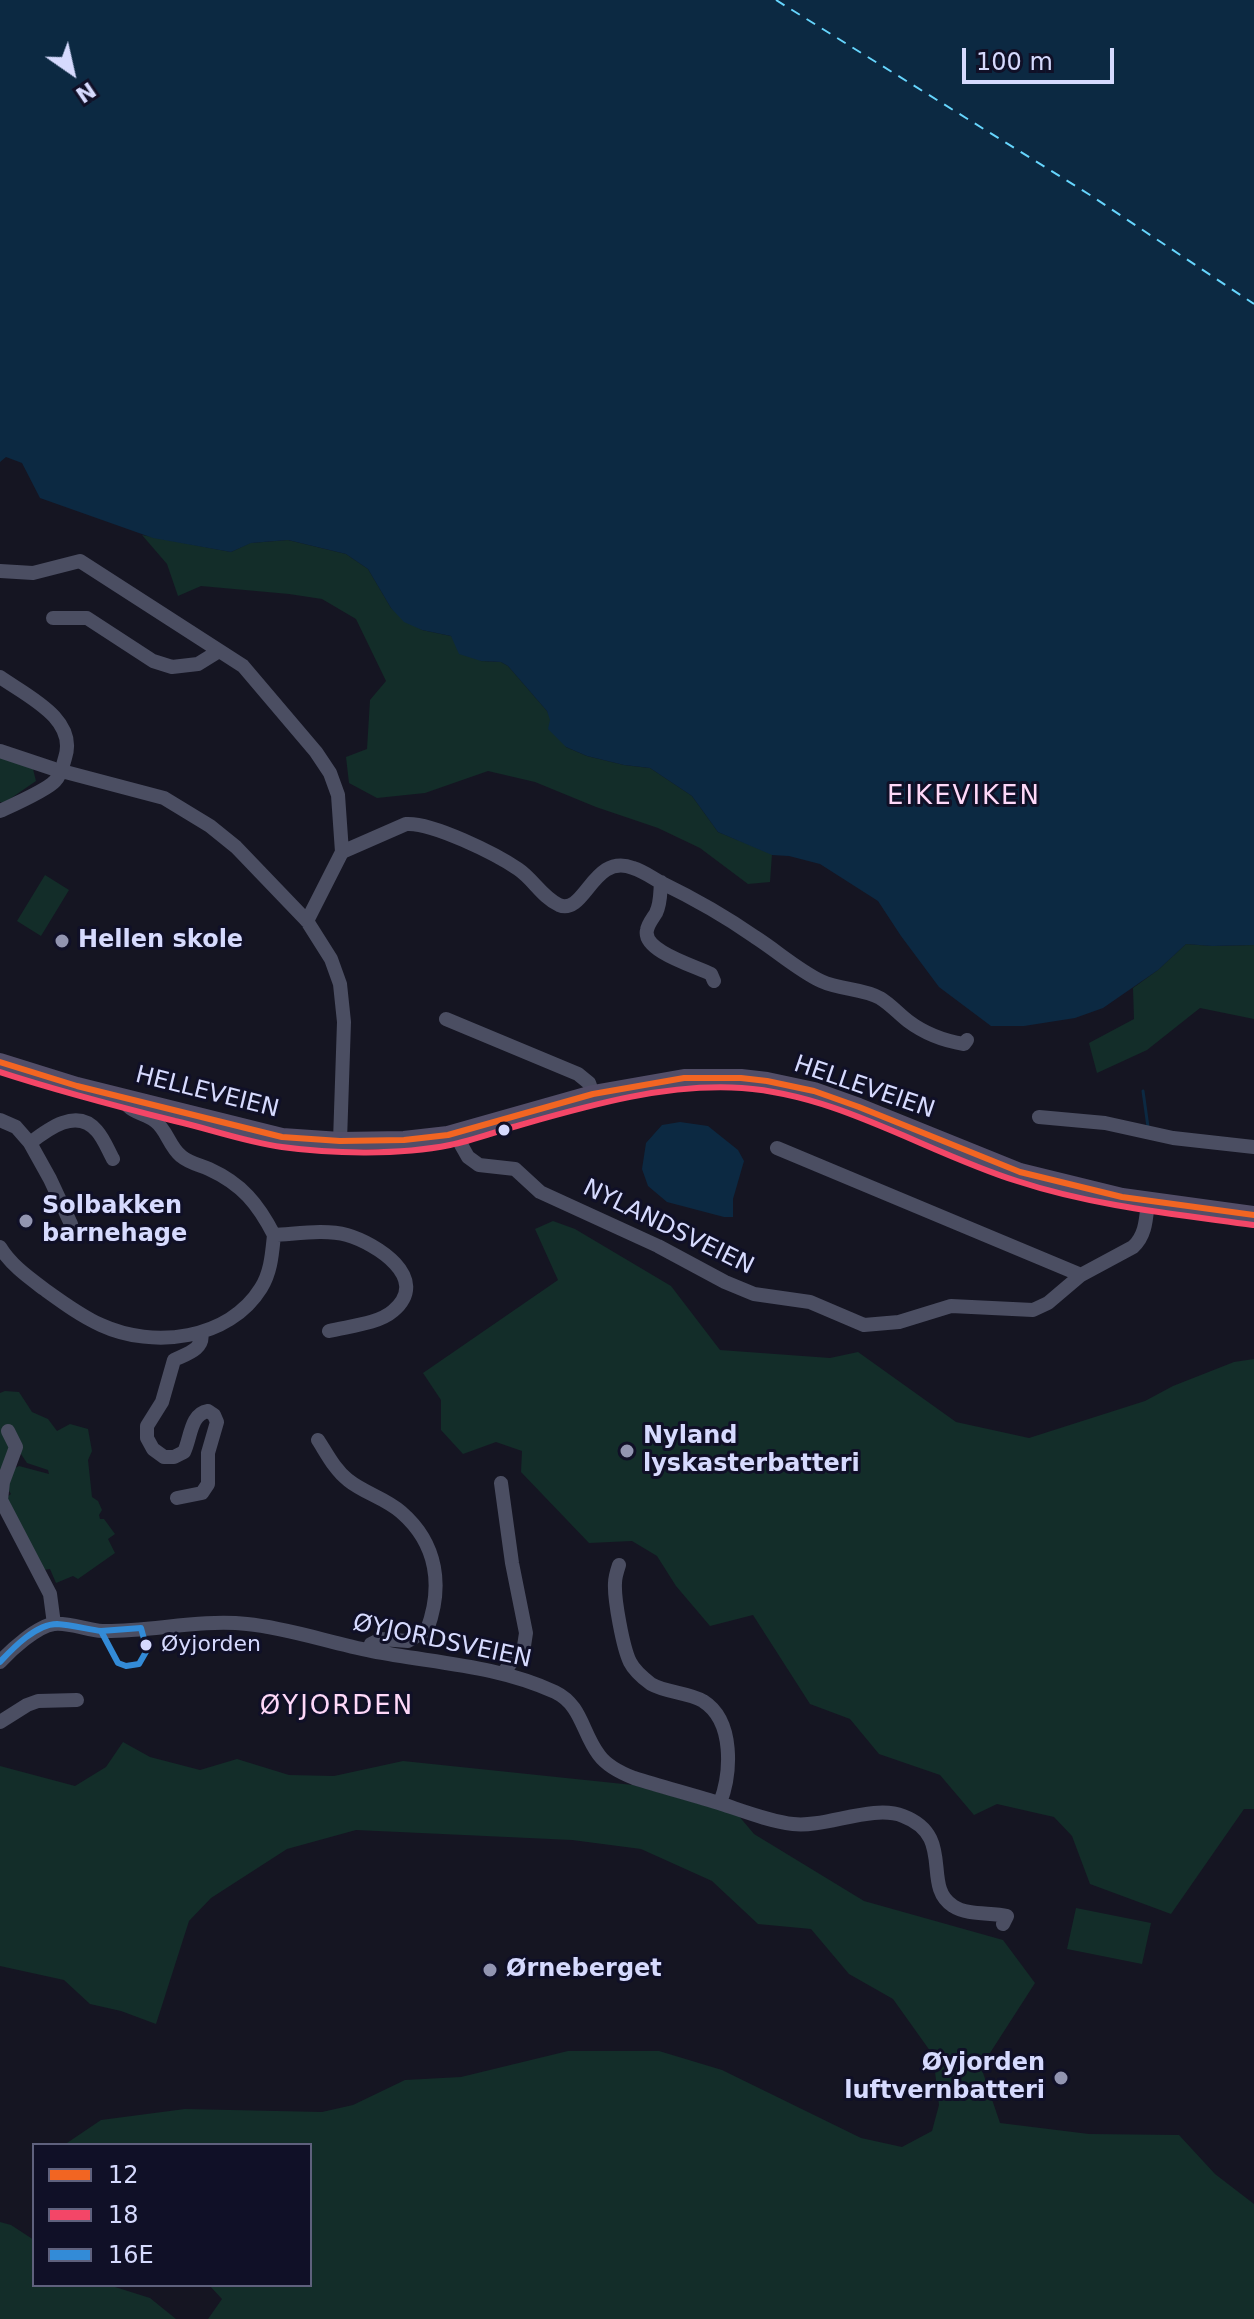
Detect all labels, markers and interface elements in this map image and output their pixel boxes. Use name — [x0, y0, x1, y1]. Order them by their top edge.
north arrow — [32, 32, 112, 112]
scale bar — [966, 32, 1118, 82]
text: 100 m — [976, 48, 1053, 76]
text: N — [71, 77, 100, 108]
district label: EIKEVIKEN — [887, 781, 1041, 813]
place label: Hellen skole — [78, 927, 243, 955]
marker: Hellen skole — [53, 932, 71, 950]
street label: HELLEVEIEN — [790, 1050, 938, 1126]
street label: HELLEVEIEN — [132, 1061, 282, 1125]
unlabelled marker — [496, 1122, 512, 1138]
street label: NYLANDSVEIEN — [578, 1174, 758, 1282]
place label: Solbakken barnehage — [42, 1193, 187, 1249]
marker: Solbakken barnehage — [17, 1212, 35, 1230]
place label: Nyland lyskasterbatteri — [643, 1423, 860, 1479]
marker: Nyland lyskasterbatteri — [618, 1442, 636, 1460]
street label: ØYJORDSVEIEN — [350, 1609, 534, 1675]
place label: Øyjorden — [161, 1632, 261, 1658]
marker: Øyjorden — [138, 1637, 154, 1653]
district label: ØYJORDEN — [260, 1691, 414, 1723]
place label: Ørneberget — [506, 1956, 662, 1984]
marker: Ørneberget — [481, 1961, 499, 1979]
place label: Øyjorden luftvernbatteri — [844, 2050, 1045, 2106]
marker: Øyjorden luftvernbatteri — [1052, 2069, 1070, 2087]
legend — [32, 2143, 312, 2287]
text: 12 — [108, 2161, 139, 2189]
text: 18 — [108, 2201, 139, 2229]
text: 16E — [108, 2241, 154, 2269]

